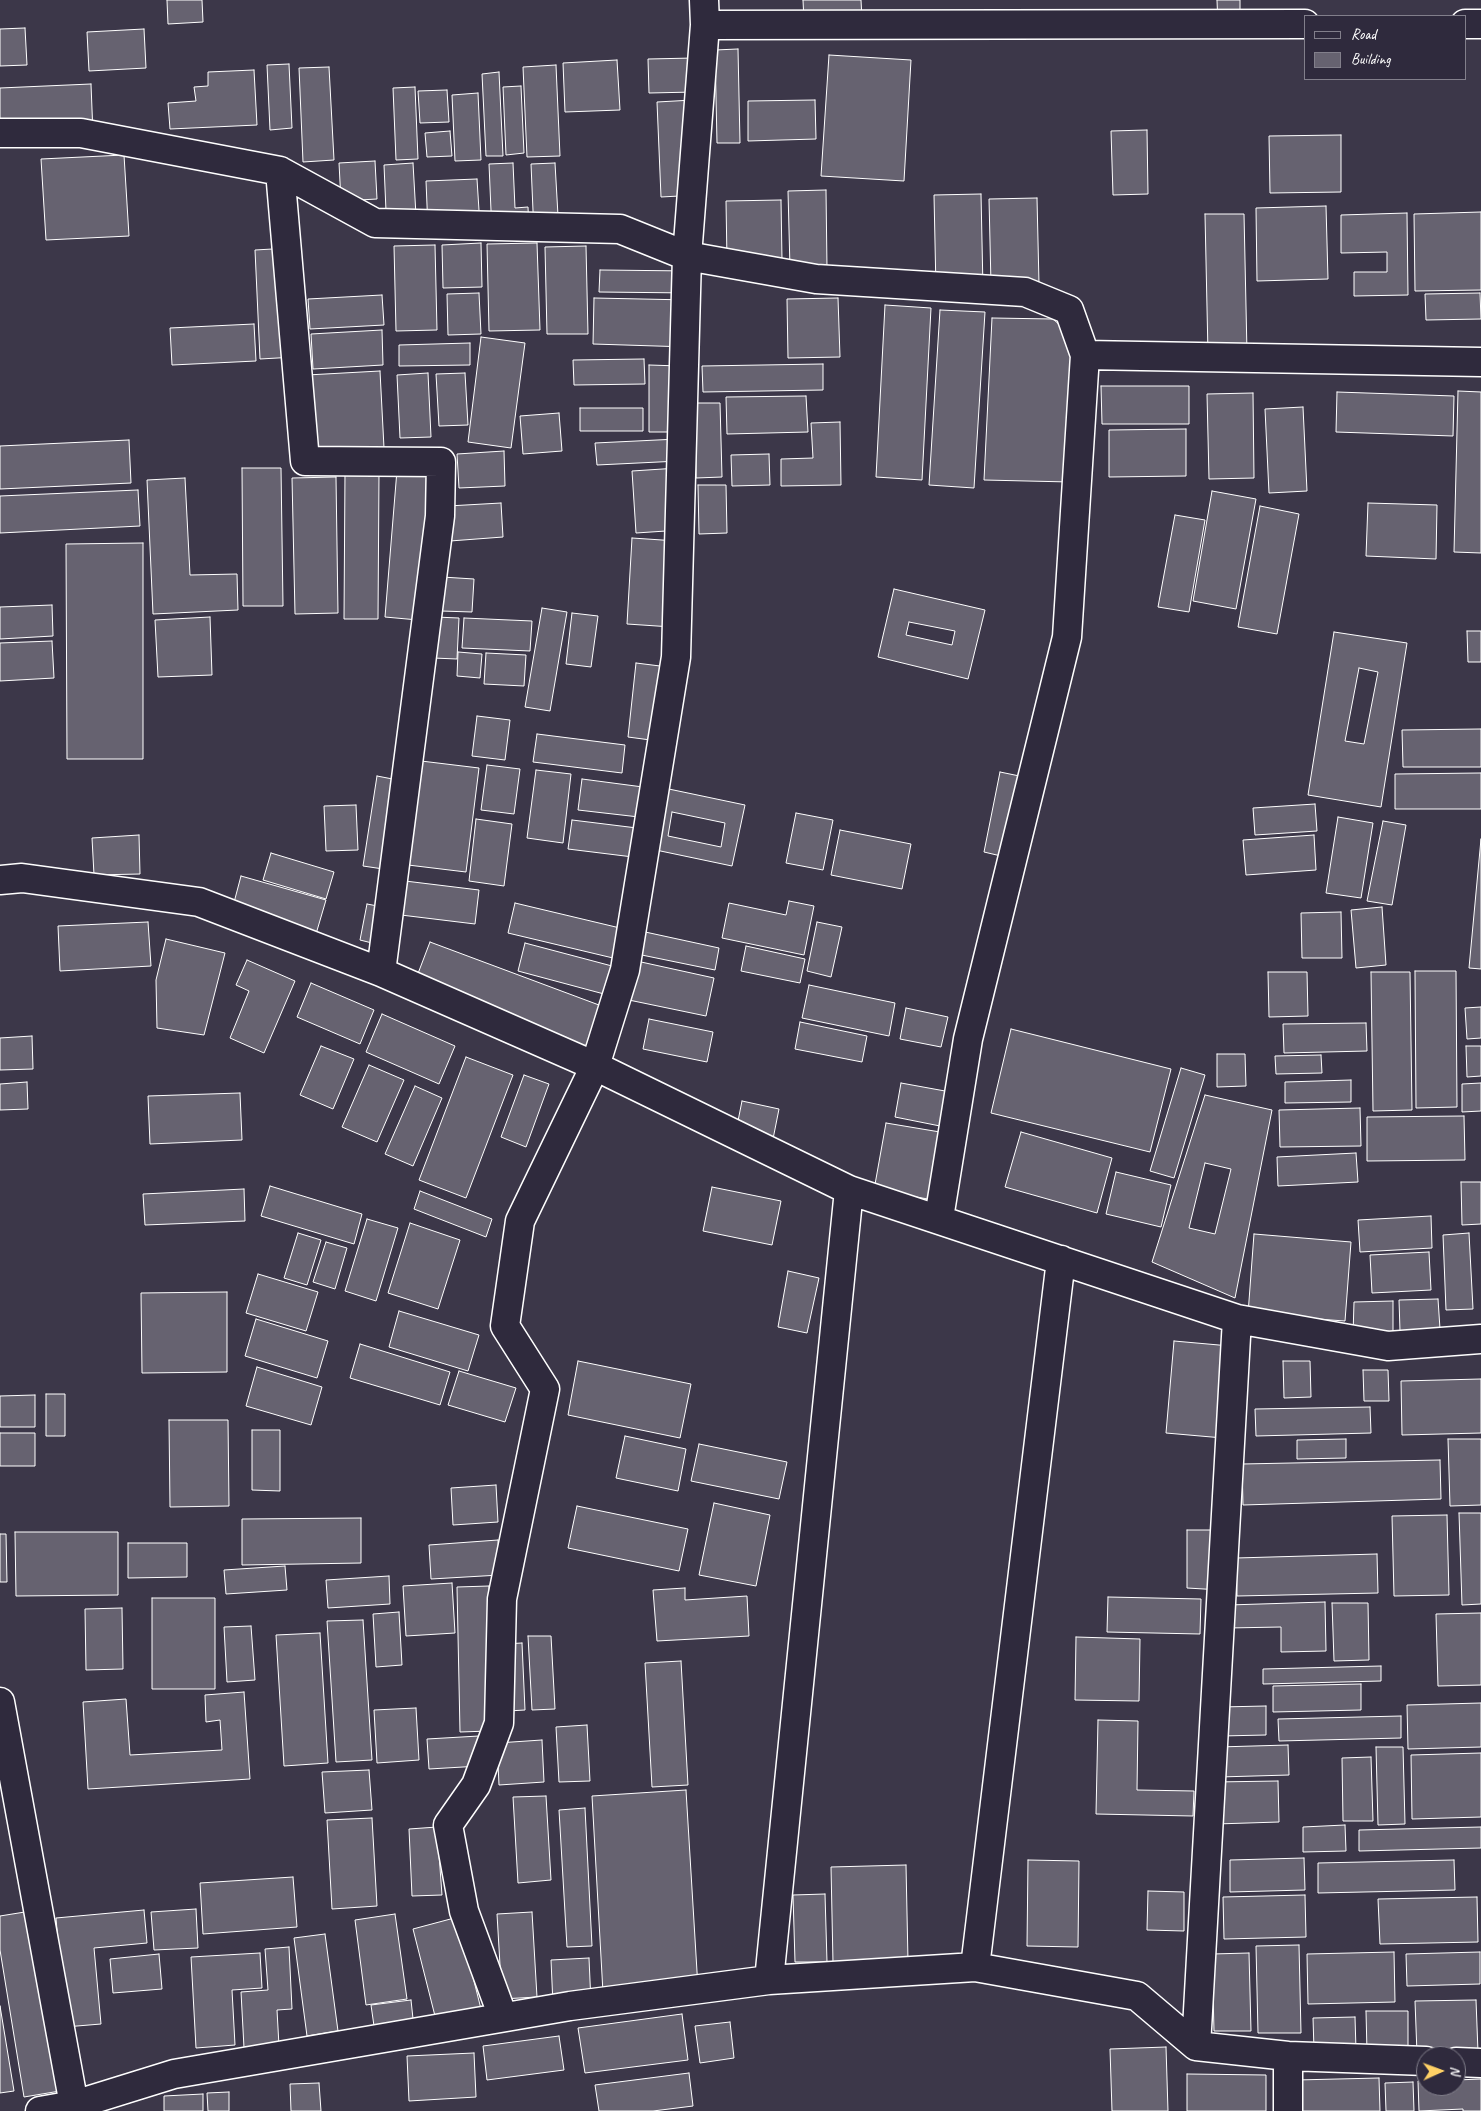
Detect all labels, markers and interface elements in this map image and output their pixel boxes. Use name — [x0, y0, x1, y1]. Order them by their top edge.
legend — [1304, 15, 1466, 80]
text: Road — [1351, 25, 1376, 44]
text: Building — [1351, 50, 1390, 69]
north arrow — [1416, 2046, 1466, 2096]
text: N — [1447, 2066, 1464, 2075]

